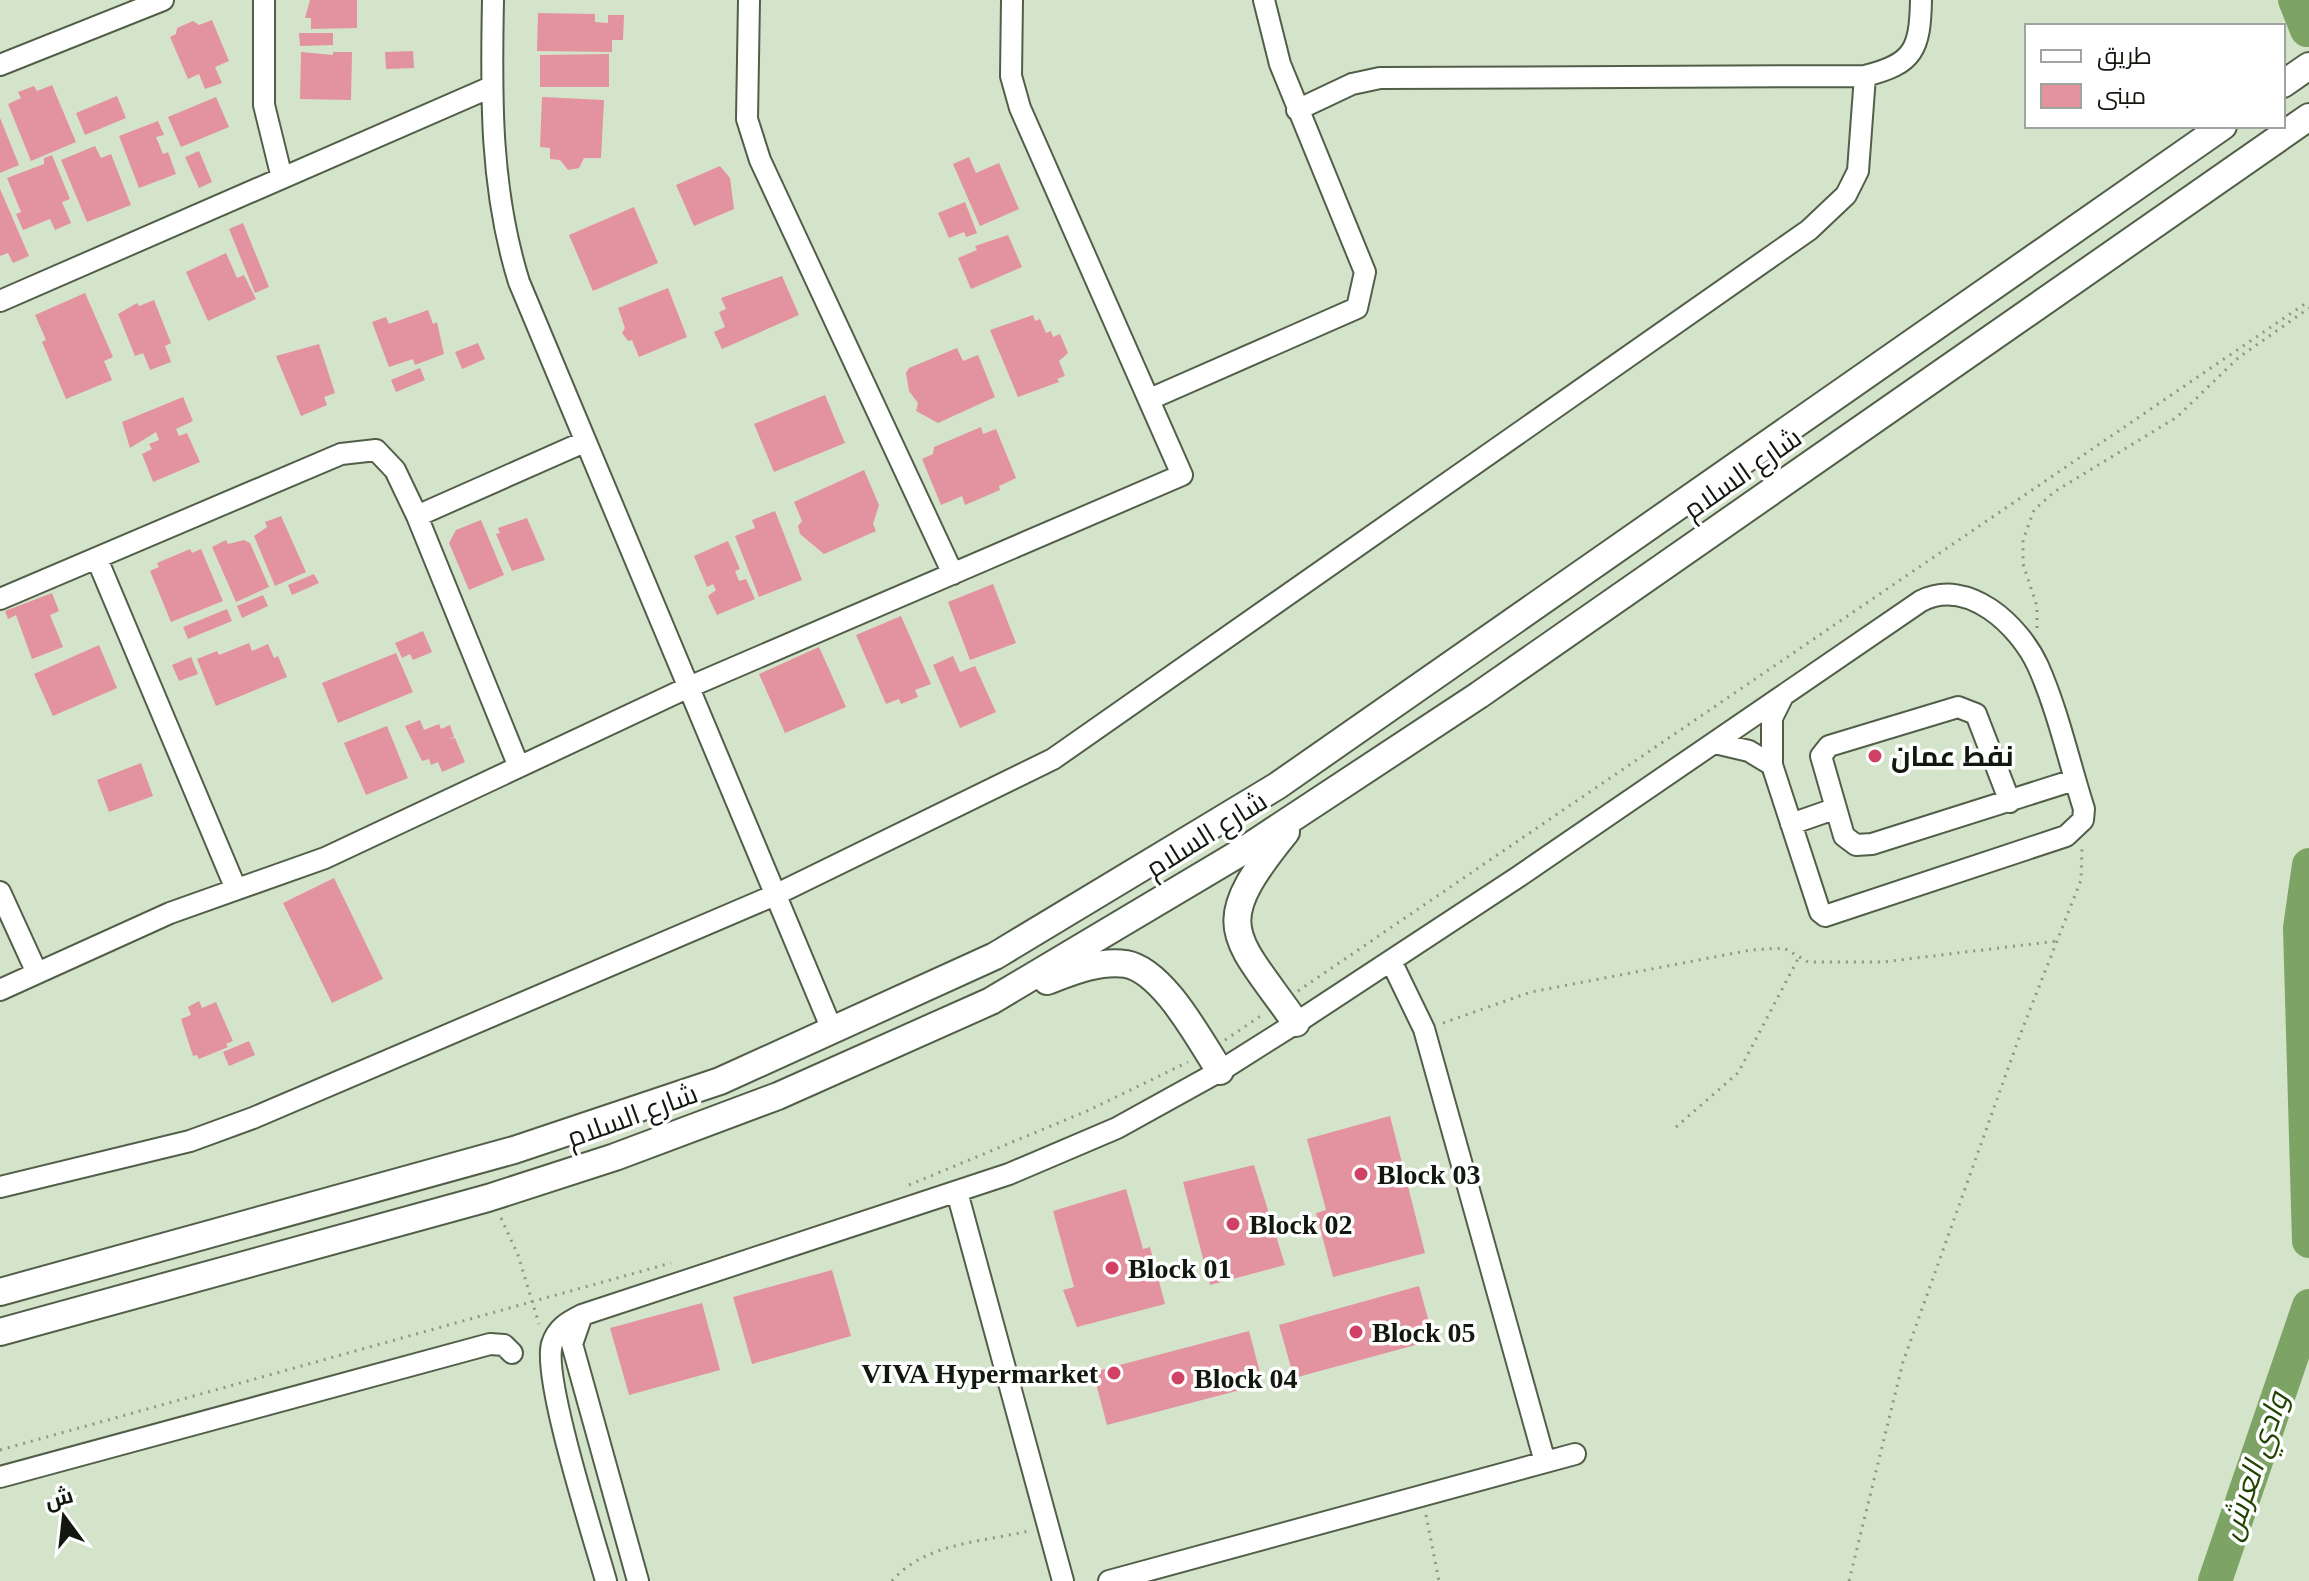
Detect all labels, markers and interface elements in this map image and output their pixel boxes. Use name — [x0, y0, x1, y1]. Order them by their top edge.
legend — [2025, 24, 2285, 128]
text: طريق — [2097, 43, 2152, 71]
text: مبنى — [2097, 83, 2146, 110]
street label: شارع السلام — [1677, 421, 1810, 529]
place label: نفط عمان — [1891, 741, 2014, 773]
marker: نفط عمان — [1866, 747, 1884, 765]
street label: شارع السلام — [1140, 785, 1275, 887]
street label: شارع السلام — [563, 1077, 703, 1157]
place label: Block 03 — [1377, 1159, 1480, 1190]
marker: Block 03 — [1352, 1165, 1370, 1183]
place label: Block 02 — [1249, 1209, 1352, 1240]
marker: Block 02 — [1224, 1215, 1242, 1233]
place label: Block 01 — [1128, 1253, 1231, 1284]
marker: Block 01 — [1103, 1259, 1121, 1277]
place label: Block 05 — [1372, 1317, 1475, 1348]
marker: Block 05 — [1347, 1323, 1365, 1341]
place label: VIVA Hypermarket — [861, 1358, 1099, 1389]
place label: Block 04 — [1194, 1363, 1297, 1394]
marker: VIVA Hypermarket — [1105, 1364, 1123, 1382]
marker: Block 04 — [1169, 1369, 1187, 1387]
water label: وادي العرش — [2213, 1386, 2301, 1546]
north arrow — [24, 1477, 104, 1557]
text: ش — [42, 1482, 76, 1515]

